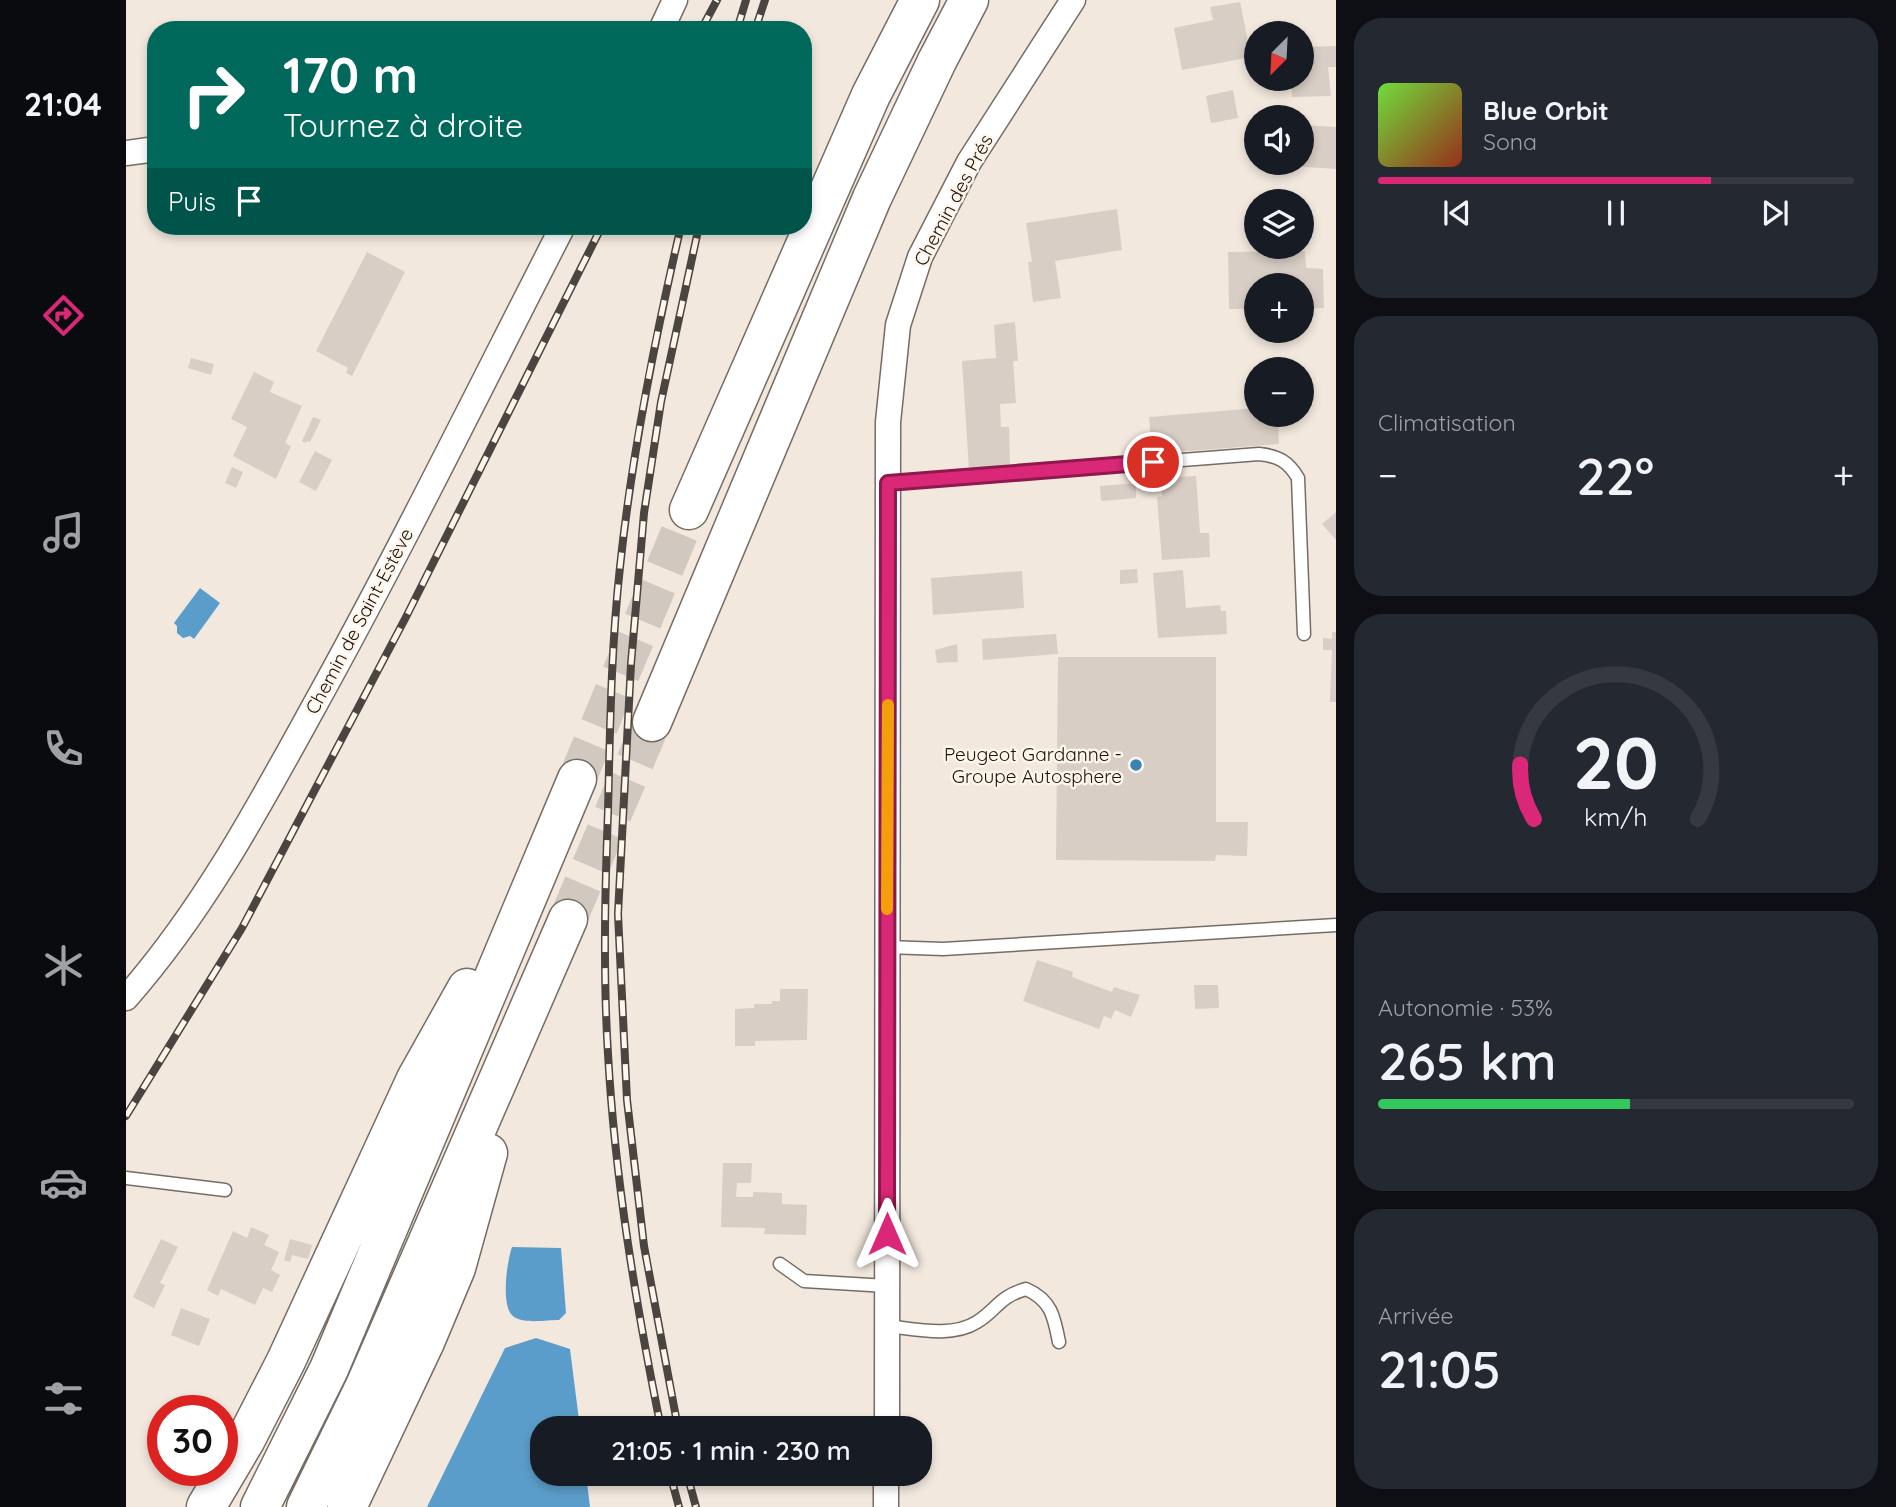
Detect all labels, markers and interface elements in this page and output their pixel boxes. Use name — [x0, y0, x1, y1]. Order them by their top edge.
north arrow — [1244, 21, 1314, 91]
map controls — [1244, 21, 1314, 427]
text: 170 m — [283, 44, 418, 105]
icon: right — [168, 49, 259, 140]
text: 21:04 — [24, 84, 102, 124]
text: Blue Orbit — [1483, 94, 1609, 127]
text: Tournez à droite — [283, 105, 523, 145]
button: sound — [1244, 105, 1314, 175]
text: Sona — [1483, 127, 1537, 156]
street label: Chemin des Prés — [908, 130, 998, 270]
icon: arrive — [230, 182, 268, 220]
text: Puis — [168, 185, 216, 218]
button: layers — [1244, 189, 1314, 259]
icon: previous — [1438, 194, 1476, 232]
icon: pause — [1597, 194, 1635, 232]
icon: next — [1756, 194, 1794, 232]
button: + — [1244, 273, 1314, 343]
icon: directions — [39, 291, 88, 340]
button: − — [1244, 357, 1314, 427]
text: Climatisation — [1378, 408, 1516, 437]
pin — [1123, 432, 1183, 492]
icon: arrive — [1134, 443, 1172, 481]
text: 22° — [1576, 443, 1654, 508]
text: − — [1378, 451, 1398, 499]
text: + — [1833, 451, 1854, 499]
icon: music — [39, 508, 88, 557]
street label: Chemin de Saint-Estève — [300, 524, 418, 718]
text: 20 — [1573, 717, 1659, 808]
icon: phone — [39, 724, 88, 773]
place label: Peugeot Gardanne - Groupe Autosphere — [944, 742, 1122, 788]
marker: Peugeot Gardanne - Groupe Autosphere — [1128, 757, 1144, 773]
text: km/h — [1584, 801, 1648, 832]
icon: climate — [39, 941, 88, 990]
text: Autonomie · 53% — [1378, 993, 1553, 1022]
text: 265 km — [1378, 1028, 1557, 1093]
icon: car — [39, 1158, 88, 1207]
position arrow — [850, 1197, 924, 1271]
text: Arrivée — [1378, 1301, 1454, 1330]
text: 21:05 — [1378, 1336, 1501, 1401]
icon: filters — [39, 1374, 88, 1423]
speed limit sign: 30 — [147, 1395, 238, 1486]
text: 21:05 · 1 min · 230 m — [611, 1434, 851, 1467]

